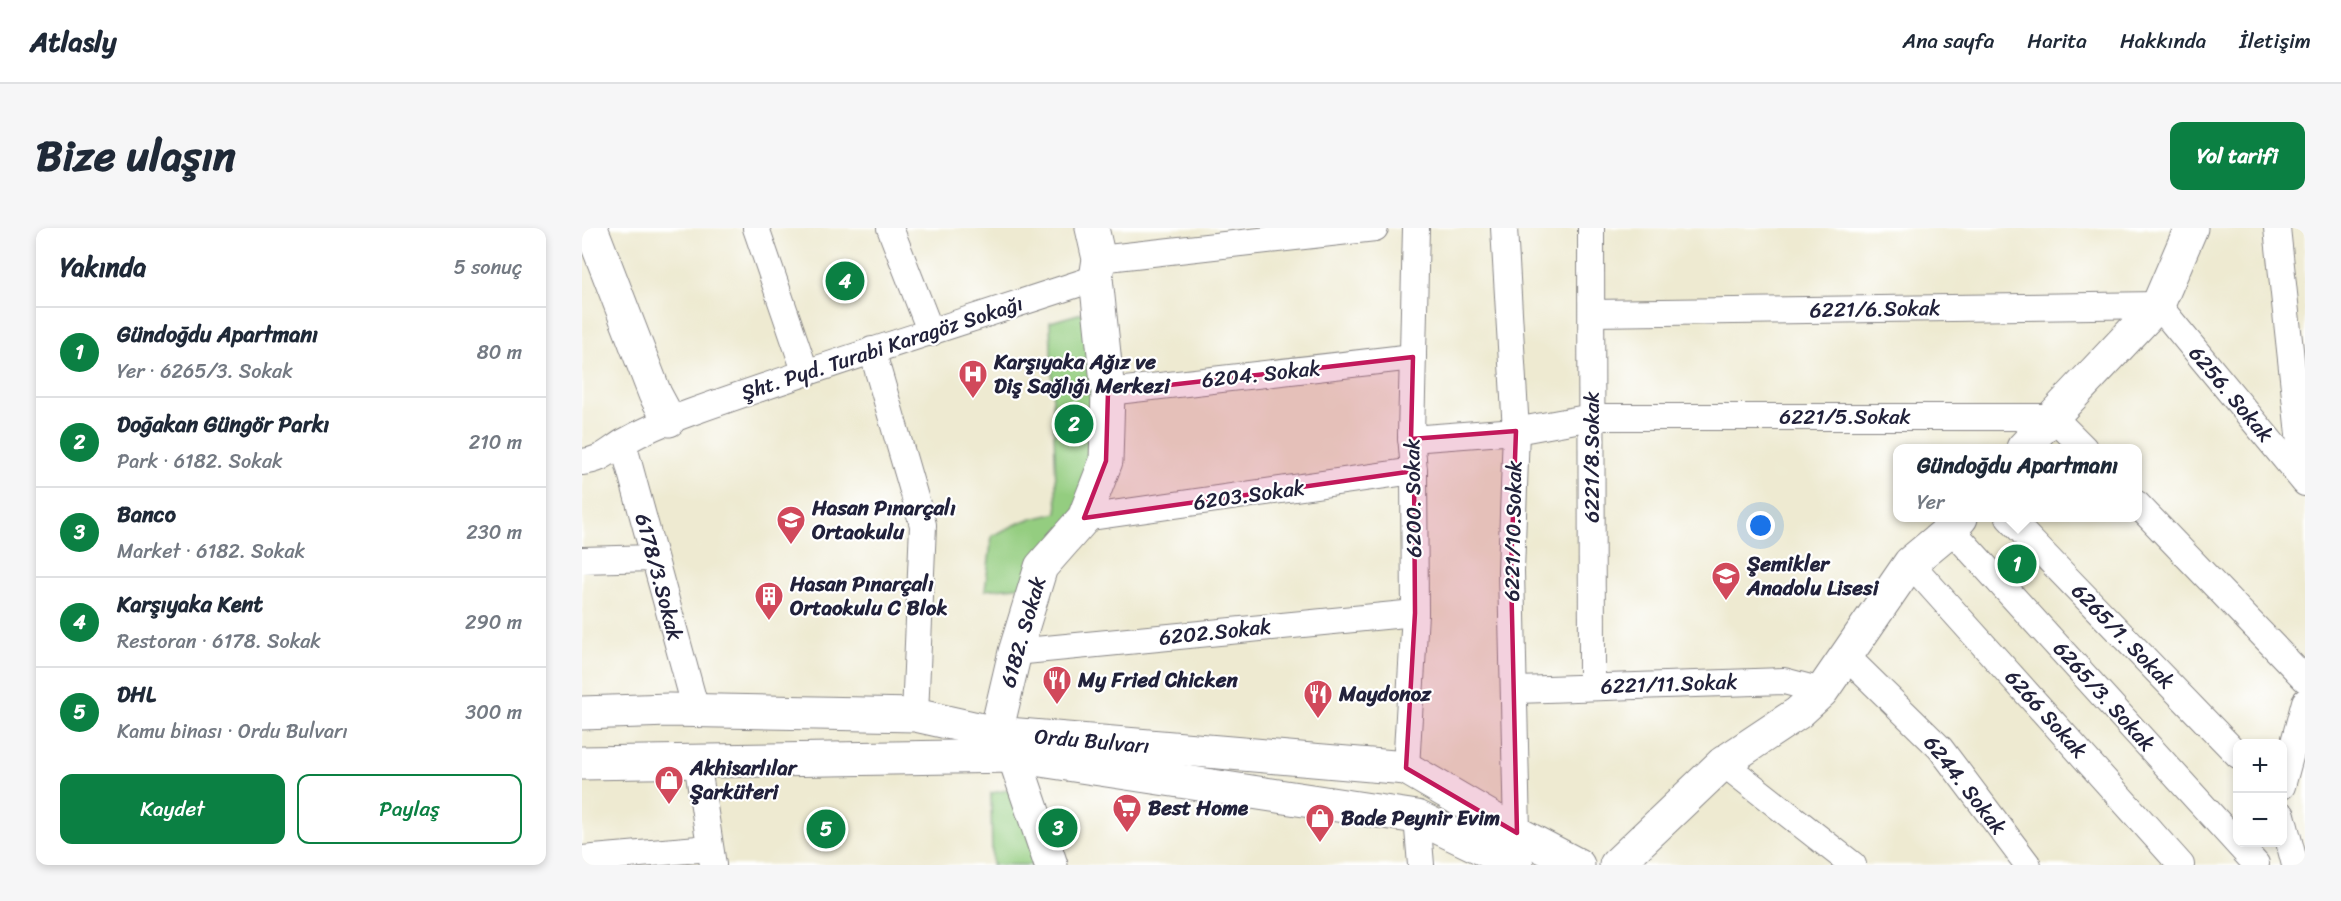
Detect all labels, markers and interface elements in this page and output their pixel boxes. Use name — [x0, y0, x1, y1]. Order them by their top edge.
text: Atlasly — [30, 17, 117, 66]
text: Ana sayfa — [1902, 22, 1994, 60]
text: Harita — [2027, 22, 2087, 60]
text: Hakkında — [2120, 22, 2206, 60]
text: İletişim — [2239, 22, 2311, 60]
text: Bize ulaşın — [36, 119, 236, 193]
button: Yol tarifi — [2170, 122, 2305, 190]
text: Yakında — [60, 244, 146, 290]
text: 5 sonuç — [454, 250, 522, 285]
pin: 4 — [826, 259, 864, 304]
street label: Şht. Pyd. Turabi Karagöz Sokağı — [736, 284, 1028, 412]
street label: 6221/6.Sokak — [1809, 289, 1941, 329]
text: Gündoğdu Apartmanı — [117, 315, 318, 354]
text: 1 — [75, 335, 84, 370]
text: 80 m — [477, 335, 522, 370]
street label: 6256. Sokak — [2179, 337, 2283, 451]
place label: Karşıyaka Ağız ve Diş Sağlığı Merkezi — [993, 343, 1171, 405]
street label: 6204. Sokak — [1200, 349, 1322, 399]
text: Yer · 6265/3. Sokak — [117, 354, 293, 389]
hospital icon: Karşıyaka Ağız ve Diş Sağlığı Merkezi — [957, 358, 989, 400]
street label: 6221/8.Sokak — [1573, 391, 1611, 523]
street label: 6221/5.Sokak — [1779, 398, 1911, 436]
pin: 2 — [1054, 402, 1094, 446]
text: Doğakan Güngör Parkı — [117, 405, 329, 444]
text: 2 — [74, 425, 85, 460]
text: 210 m — [469, 425, 522, 460]
street label: 6200. Sokak — [1393, 438, 1433, 558]
text: Park · 6182. Sokak — [117, 444, 283, 479]
popup — [1893, 444, 2142, 522]
text: Gündoğdu Apartmanı — [1917, 446, 2118, 485]
street label: 6221/10.Sokak — [1493, 460, 1533, 602]
street label: 6203.Sokak — [1191, 468, 1307, 522]
text: Yer — [1917, 485, 1944, 520]
place label: Hasan Pınarçalı Ortaokulu — [811, 489, 956, 551]
text: Banco — [117, 495, 176, 534]
school or university icon: Hasan Pınarçalı Ortaokulu — [775, 504, 807, 546]
street label: 6178/3.Sokak — [624, 509, 694, 645]
your location — [1746, 511, 1775, 540]
text: 3 — [74, 515, 85, 550]
text: 230 m — [466, 515, 522, 550]
text: Market · 6182. Sokak — [117, 534, 305, 569]
pin: 1 — [1998, 542, 2036, 586]
place label: Şemikler Anadolu Lisesi — [1746, 545, 1880, 607]
school or university icon: Şemikler Anadolu Lisesi — [1710, 560, 1742, 602]
place label: Hasan Pınarçalı Ortaokulu C Blok — [789, 565, 948, 627]
street label: 6182. Sokak — [989, 572, 1057, 692]
street label: 6265/1. Sokak — [2062, 574, 2184, 698]
building icon: Hasan Pınarçalı Ortaokulu C Blok — [753, 580, 785, 622]
text: Karşıyaka Kent — [117, 585, 263, 624]
text: 4 — [73, 605, 86, 640]
text: 290 m — [465, 605, 522, 640]
street label: 6202.Sokak — [1157, 607, 1273, 657]
text: Restoran · 6178. Sokak — [117, 624, 321, 659]
street label: 6265/3. Sokak — [2043, 632, 2165, 760]
street label: 6266 Sokak — [1995, 660, 2097, 768]
place label: My Fried Chicken — [1077, 661, 1238, 699]
street label: 6221/11.Sokak — [1600, 663, 1738, 705]
restaurant icon: My Fried Chicken — [1041, 664, 1073, 706]
text: DHL — [117, 675, 156, 714]
place label: Maydonoz — [1338, 675, 1432, 713]
restaurant icon: Maydonoz — [1302, 678, 1334, 720]
text: 5 — [73, 695, 86, 730]
text: 300 m — [465, 695, 522, 730]
text: Kamu binası · Ordu Bulvarı — [117, 714, 348, 749]
street label: Ordu Bulvarı — [1033, 717, 1151, 765]
street label: 6244. Sokak — [1913, 726, 2017, 844]
map controls — [2233, 739, 2287, 847]
button: + — [2233, 739, 2287, 793]
place label: Akhisarlılar Şarküteri — [689, 749, 799, 811]
shop icon: Akhisarlılar Şarküteri — [653, 764, 685, 806]
button: Kaydet — [60, 774, 285, 844]
button: Paylaş — [297, 774, 522, 844]
place label: Best Home — [1148, 789, 1249, 827]
supermarket icon: Best Home — [1111, 792, 1143, 834]
button: − — [2233, 793, 2287, 847]
place label: Bade Peynir Evim — [1341, 799, 1500, 837]
shop icon: Bade Peynir Evim — [1304, 802, 1336, 844]
pin: 5 — [806, 806, 846, 852]
pin: 3 — [1038, 806, 1078, 850]

